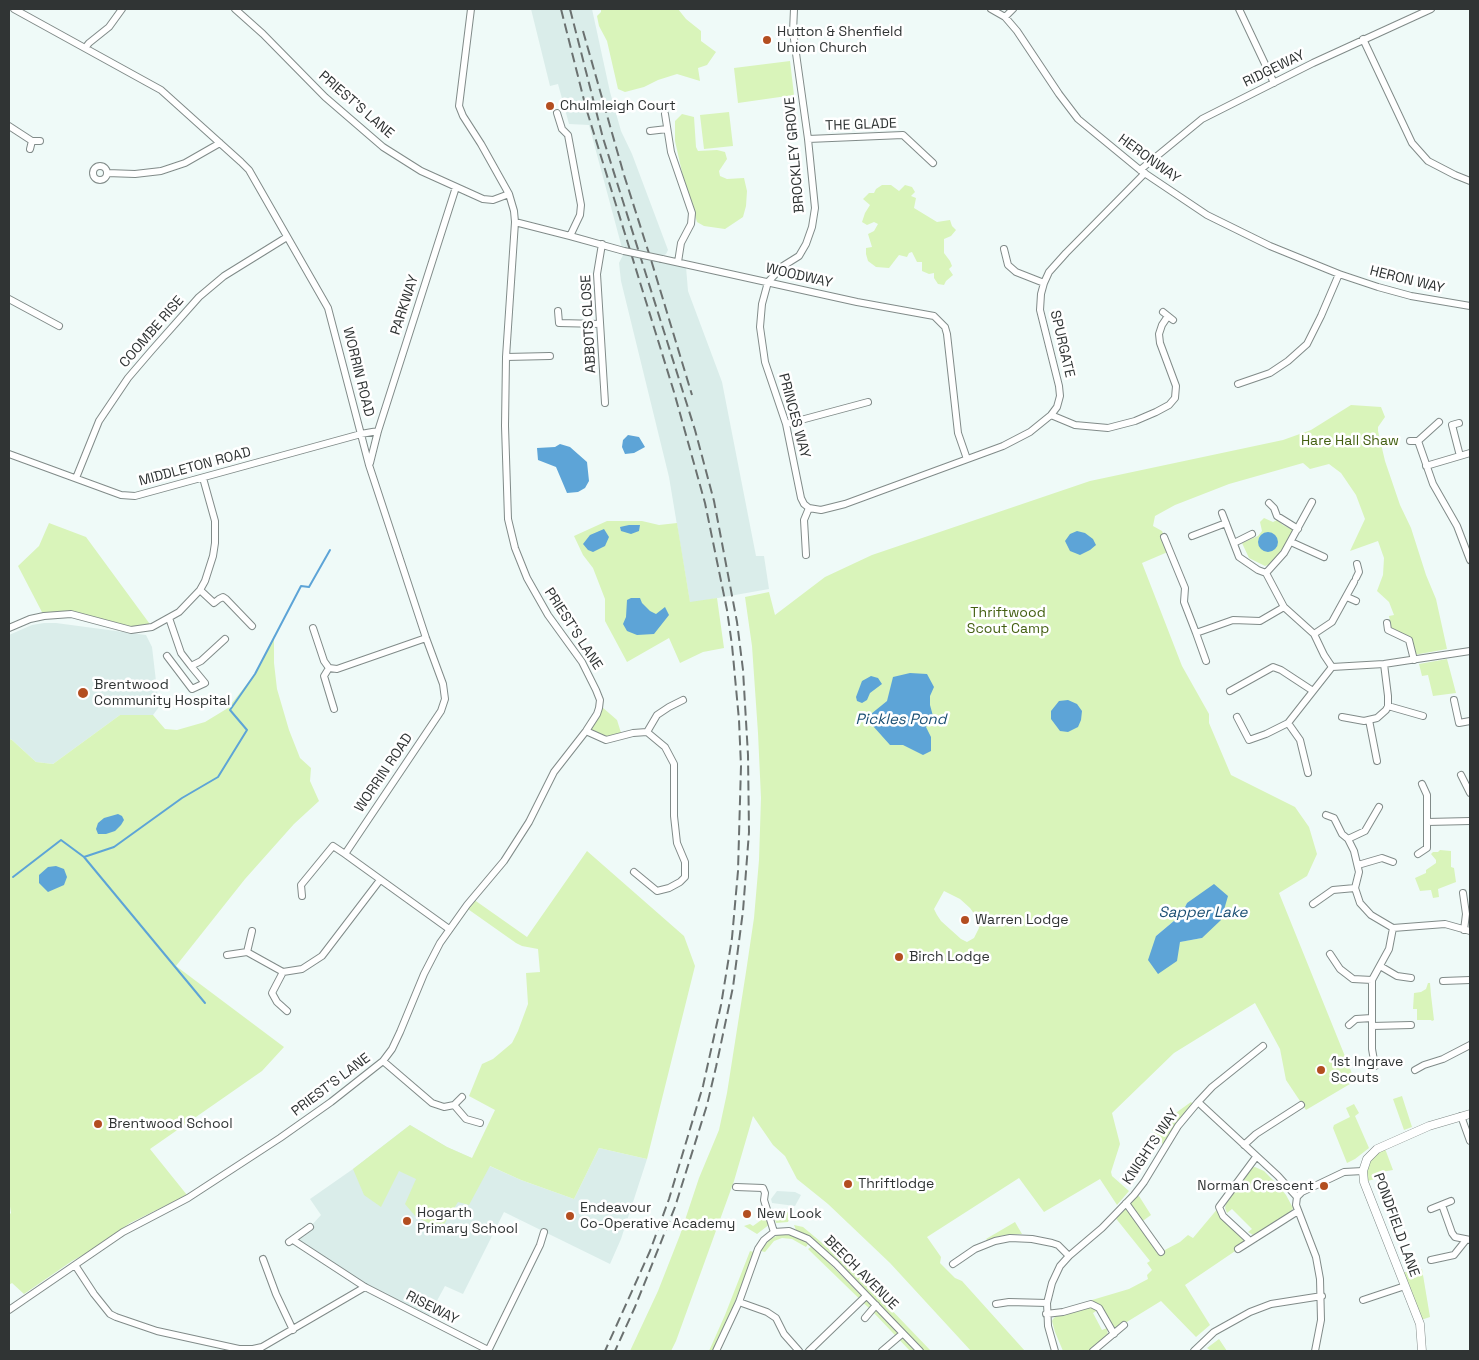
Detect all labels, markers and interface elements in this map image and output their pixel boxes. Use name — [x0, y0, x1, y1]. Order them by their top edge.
place label: Hutton & Shenfield Union Church — [777, 24, 902, 56]
marker: Hutton & Shenfield Union Church — [761, 34, 773, 46]
street label: RIDGEWAY — [1240, 47, 1308, 91]
street label: PRIEST'S LANE — [315, 68, 397, 142]
street label: BROCKLEY GROVE — [782, 96, 808, 214]
place label: Chulmleigh Court — [560, 98, 676, 114]
marker: Chulmleigh Court — [544, 100, 556, 112]
street label: THE GLADE — [825, 115, 897, 135]
street label: HERONWAY — [1115, 131, 1183, 187]
street label: WOODWAY — [764, 260, 834, 292]
street label: HERON WAY — [1368, 263, 1446, 297]
street label: PARKWAY — [387, 273, 423, 337]
street label: ABBOTS CLOSE — [578, 274, 600, 374]
street label: COOMBE RISE — [116, 293, 188, 371]
street label: SPURGATE — [1046, 309, 1078, 379]
street label: WORRIN ROAD — [339, 326, 377, 418]
street label: PRINCES WAY — [775, 372, 813, 460]
park label: Hare Hall Shaw — [1301, 433, 1399, 449]
street label: MIDDLETON ROAD — [137, 444, 253, 490]
street label: PRIEST'S LANE — [540, 585, 606, 673]
park label: Thriftwood Scout Camp — [967, 605, 1049, 638]
place label: Brentwood Community Hospital — [94, 677, 230, 710]
marker: Brentwood Community Hospital — [76, 686, 90, 700]
water label: Pickles Pond — [856, 711, 946, 729]
street label: WORRIN ROAD — [351, 730, 417, 816]
water label: Sapper Lake — [1159, 904, 1247, 922]
place label: Warren Lodge — [975, 912, 1068, 928]
marker: Warren Lodge — [959, 914, 971, 926]
place label: Birch Lodge — [909, 949, 990, 965]
marker: Birch Lodge — [893, 951, 905, 963]
street label: PRIEST'S LANE — [288, 1050, 374, 1120]
place label: 1st Ingrave Scouts — [1331, 1054, 1403, 1086]
marker: 1st Ingrave Scouts — [1315, 1064, 1327, 1076]
street label: KNIGHTS WAY — [1119, 1106, 1183, 1188]
place label: Brentwood School — [108, 1116, 233, 1132]
marker: Brentwood School — [92, 1118, 104, 1130]
street label: PONDFIELD LANE — [1369, 1171, 1423, 1279]
place label: Thriftlodge — [858, 1176, 934, 1192]
marker: Thriftlodge — [842, 1178, 854, 1190]
place label: Norman Crescent — [1197, 1178, 1314, 1194]
marker: Norman Crescent — [1318, 1180, 1330, 1192]
place label: Endeavour Co-Operative Academy — [580, 1200, 735, 1232]
place label: Hogarth Primary School — [417, 1205, 518, 1238]
place label: New Look — [757, 1206, 822, 1222]
marker: New Look — [741, 1208, 753, 1220]
marker: Endeavour Co-Operative Academy — [564, 1210, 576, 1222]
marker: Hogarth Primary School — [401, 1215, 413, 1227]
street label: BEECH AVENUE — [820, 1232, 902, 1314]
street label: RISEWAY — [403, 1288, 461, 1328]

